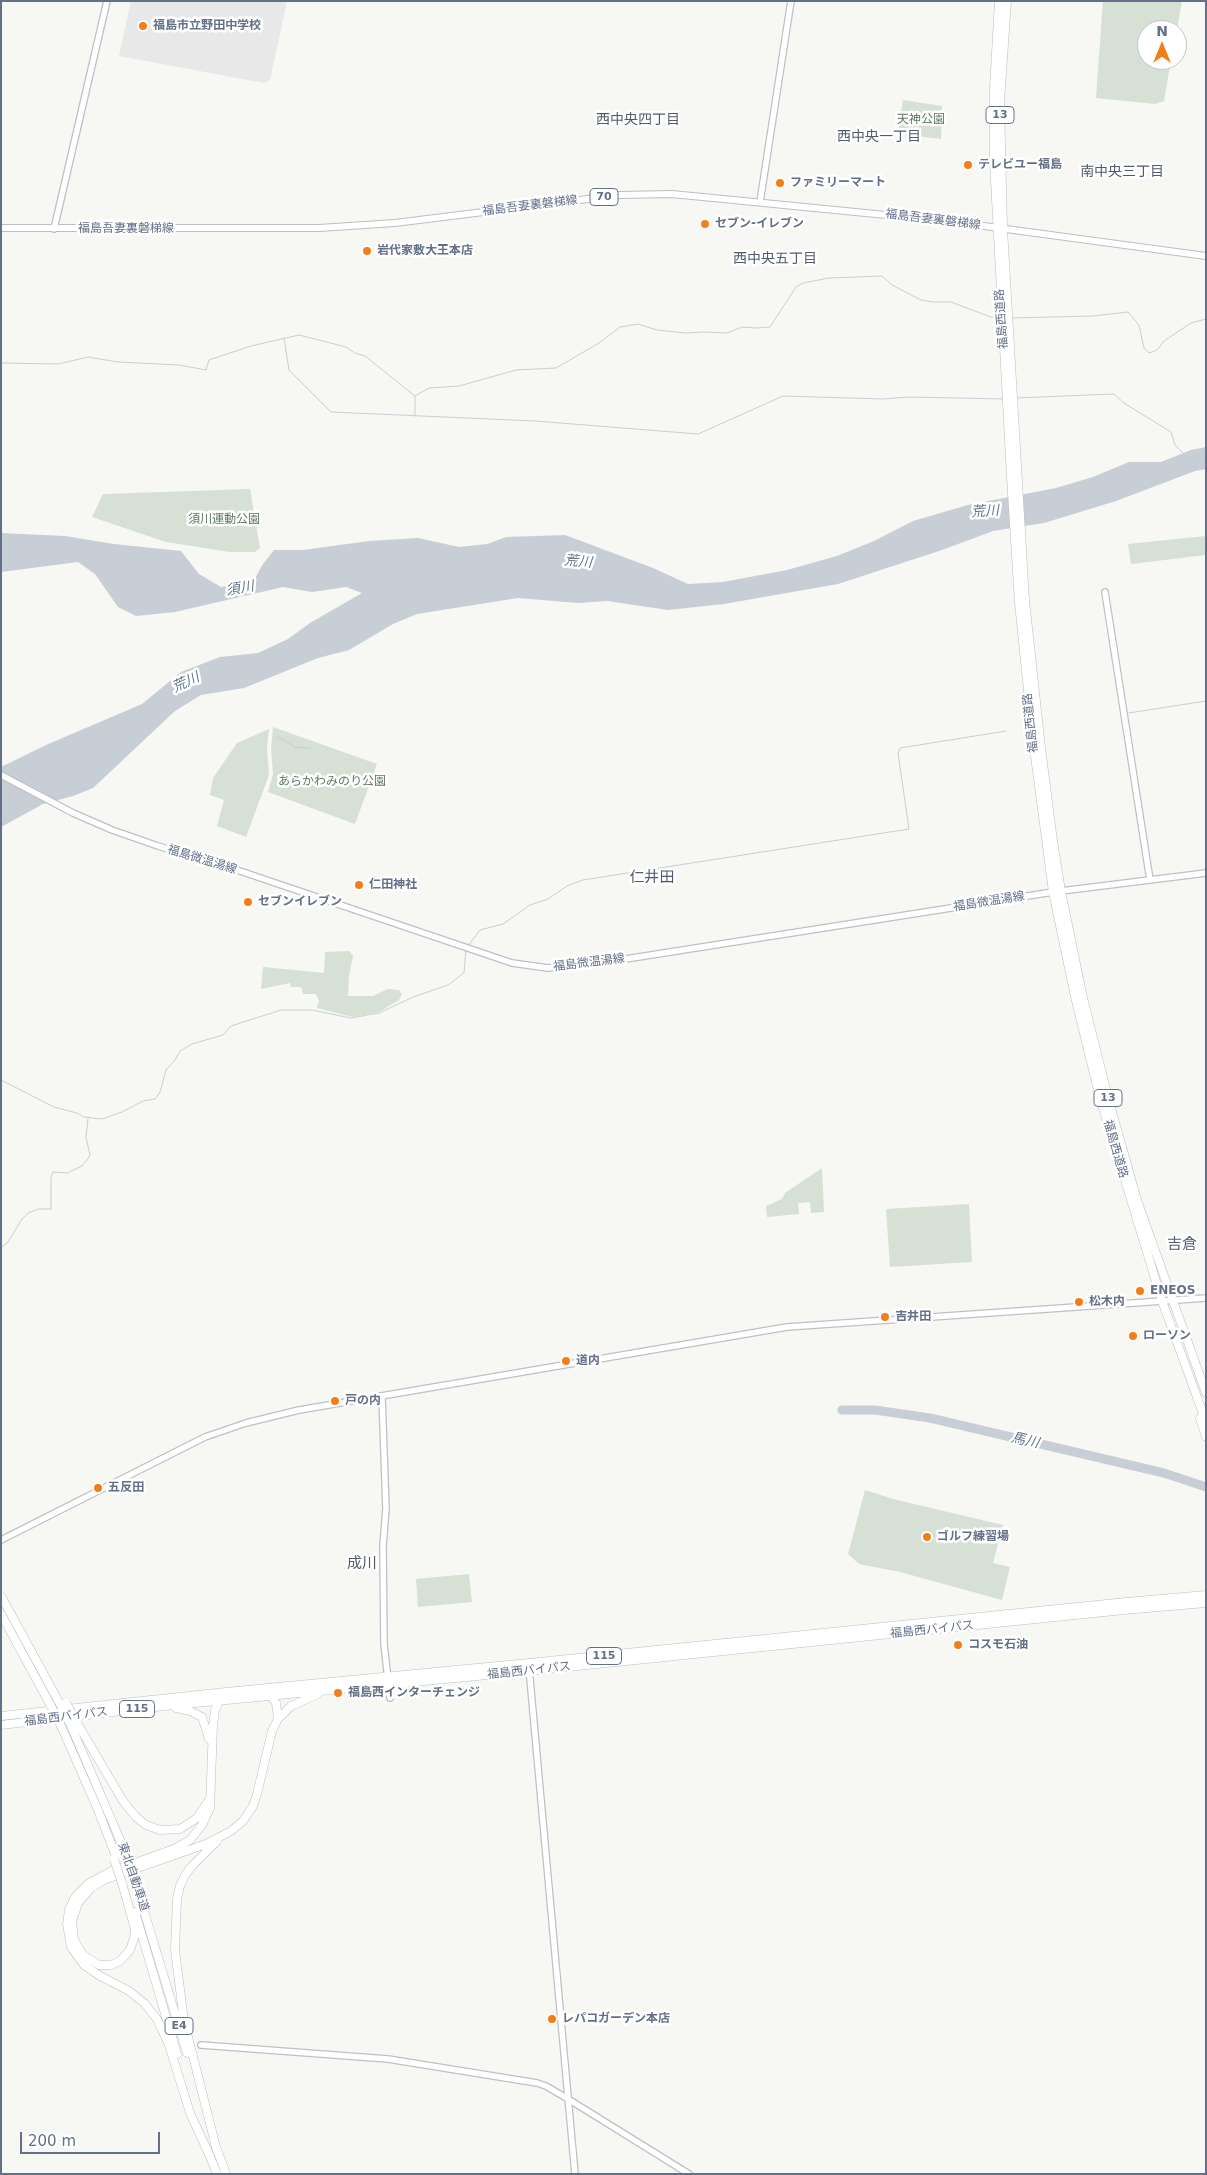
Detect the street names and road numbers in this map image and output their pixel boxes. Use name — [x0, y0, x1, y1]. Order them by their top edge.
road number: 13 — [986, 106, 1014, 124]
road number: 70 — [590, 188, 618, 206]
street label: 福島吾妻裏磐梯線 — [481, 193, 579, 219]
street label: 福島吾妻裏磐梯線 — [884, 207, 982, 233]
street label: 福島吾妻裏磐梯線 — [78, 222, 174, 236]
street label: 福島西道路 — [993, 289, 1011, 349]
street label: 福島西道路 — [1021, 692, 1041, 754]
street label: 福島微温湯線 — [165, 843, 239, 877]
street label: 福島微温湯線 — [952, 889, 1026, 915]
street label: 福島微温湯線 — [552, 951, 626, 975]
road number: 13 — [1094, 1090, 1122, 1106]
street label: 福島西道路 — [1100, 1118, 1130, 1180]
street label: 福島西バイパス — [889, 1618, 975, 1642]
road number: 115 — [586, 1648, 622, 1664]
street label: 福島西バイパス — [486, 1659, 572, 1683]
road number: 115 — [120, 1700, 154, 1718]
street label: 福島西バイパス — [23, 1705, 109, 1729]
street label: 東北自動車道 — [114, 1841, 152, 1913]
road number: E4 — [165, 2018, 193, 2034]

